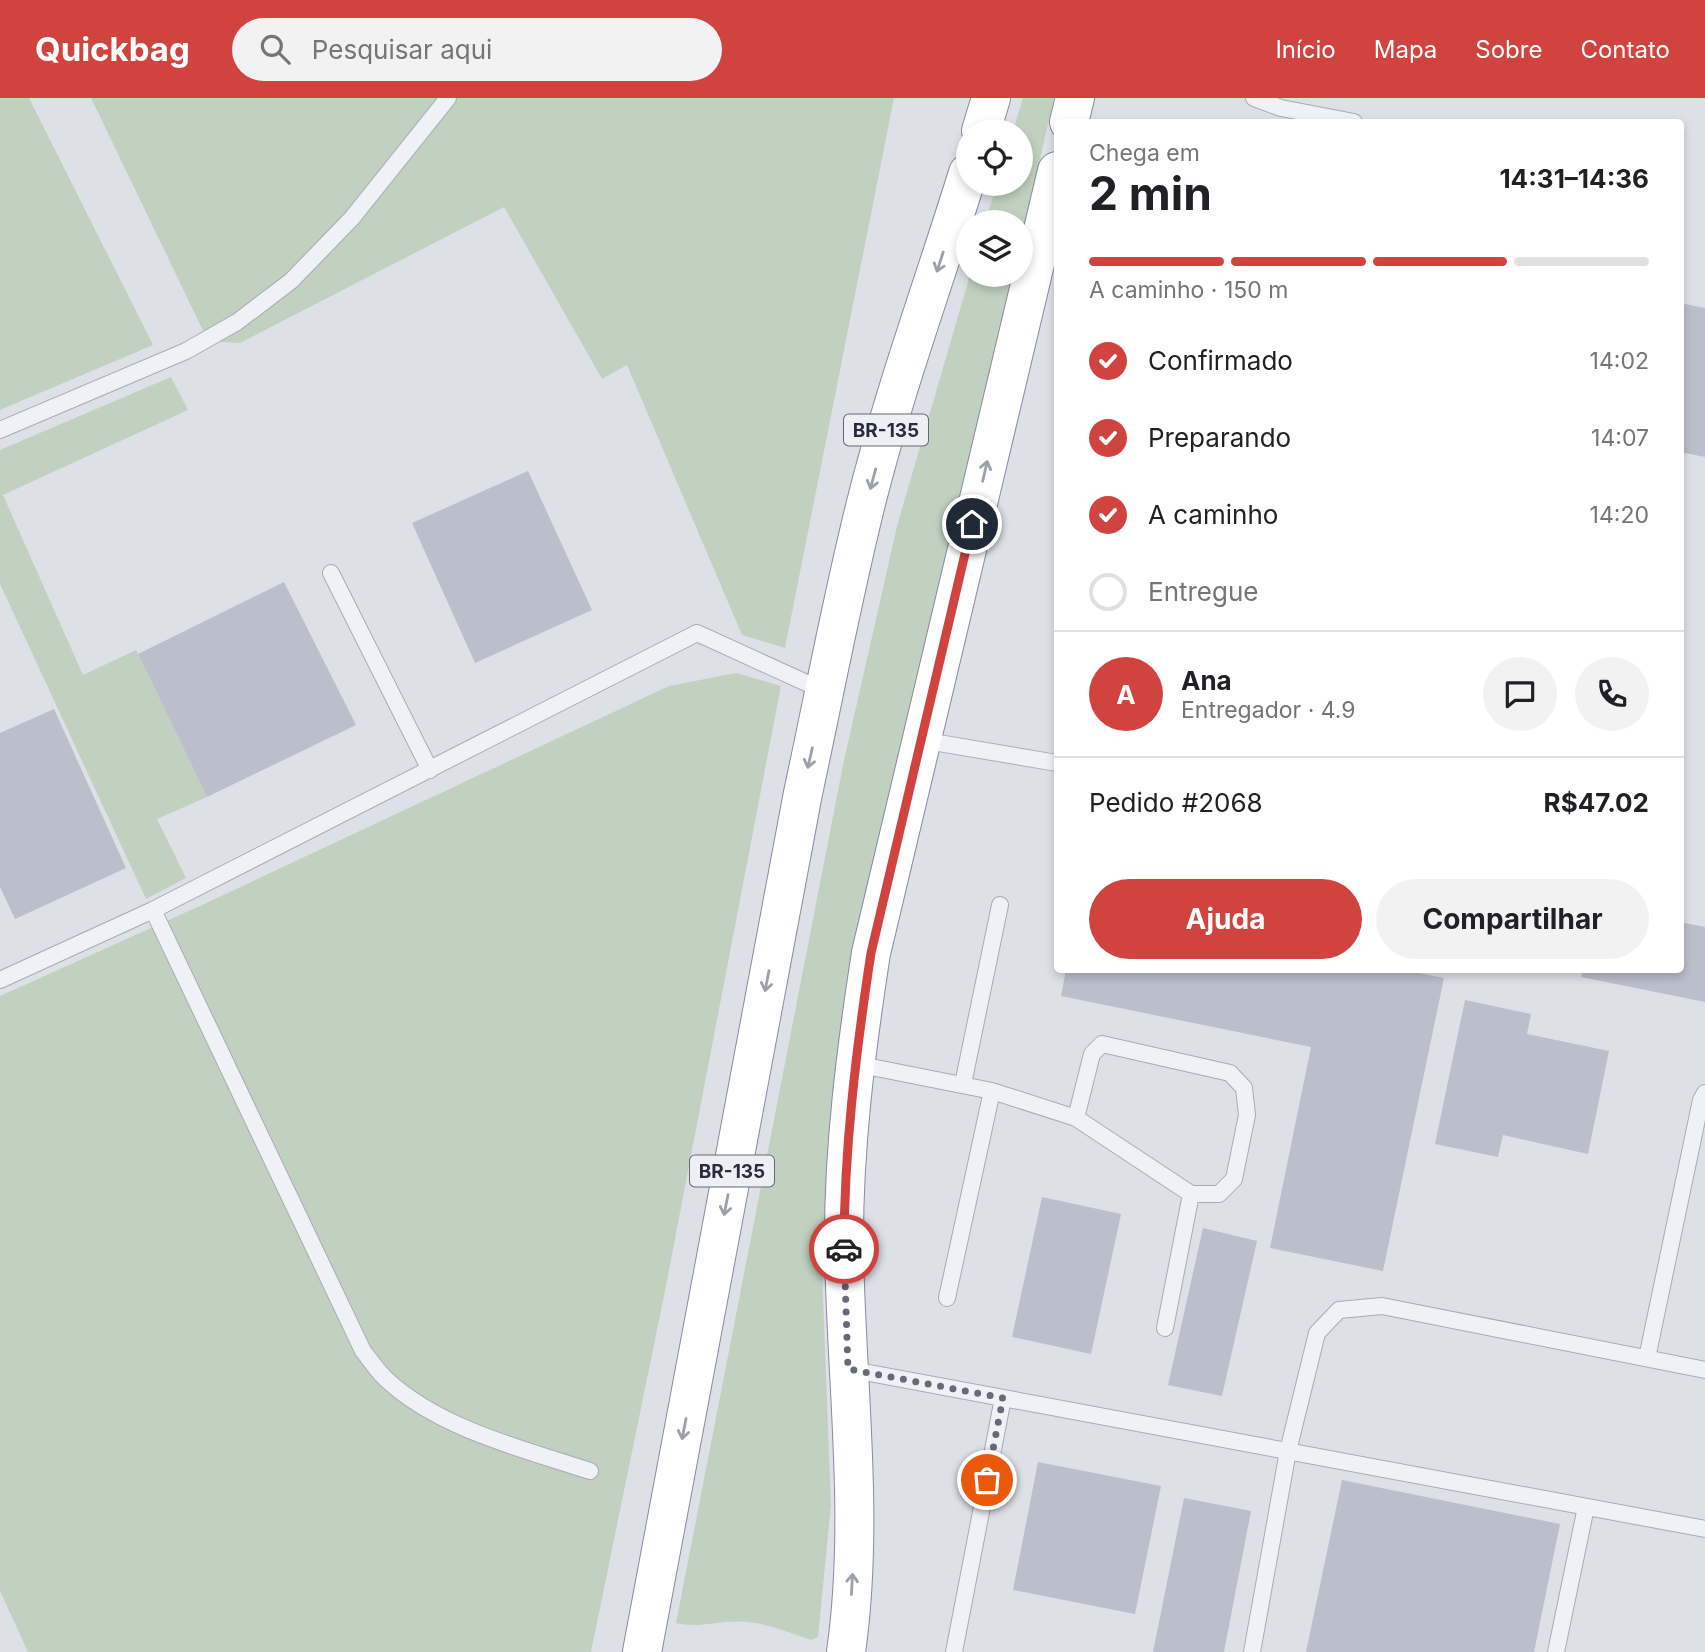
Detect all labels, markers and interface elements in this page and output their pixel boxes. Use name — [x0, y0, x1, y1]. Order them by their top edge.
search box — [232, 18, 722, 81]
text: Quickbag — [35, 29, 190, 69]
icon: search — [256, 30, 294, 68]
text: Pesquisar aqui — [312, 34, 492, 65]
text: Início — [1275, 35, 1336, 64]
text: Mapa — [1374, 35, 1437, 64]
text: Sobre — [1475, 35, 1542, 64]
text: Contato — [1580, 35, 1670, 64]
map controls — [956, 119, 1033, 287]
button: locate — [956, 119, 1033, 196]
text: Chega em — [1089, 139, 1200, 167]
text: 14:31–14:36 — [1499, 163, 1649, 194]
text: 2 min — [1089, 165, 1212, 221]
button: layers — [956, 210, 1033, 287]
one-way arrow — [933, 251, 946, 273]
text: A caminho · 150 m — [1089, 276, 1288, 304]
icon: check — [1089, 342, 1127, 380]
text: Confirmado — [1148, 345, 1293, 376]
text: 14:02 — [1590, 347, 1649, 375]
road number: BR-135 — [844, 414, 928, 446]
icon: check — [1089, 419, 1127, 457]
text: Preparando — [1148, 422, 1291, 453]
text: 14:07 — [1591, 424, 1649, 452]
one-way arrow — [979, 460, 992, 483]
one-way arrow — [865, 468, 878, 490]
pin — [942, 494, 1002, 554]
icon: check — [1089, 496, 1127, 534]
text: A caminho — [1148, 499, 1278, 530]
text: 14:20 — [1590, 501, 1649, 529]
icon: home — [953, 505, 991, 543]
text: Entregue — [1148, 576, 1259, 607]
button: chat — [1483, 657, 1557, 731]
button: phone — [1575, 657, 1649, 731]
text: Ana — [1181, 665, 1232, 696]
text: A — [1116, 679, 1136, 710]
text: Entregador · 4.9 — [1181, 696, 1356, 724]
one-way arrow — [803, 746, 817, 769]
text: Pedido #2068 — [1089, 787, 1263, 818]
text: R$47.02 — [1544, 787, 1649, 818]
button: Ajuda — [1089, 879, 1362, 959]
button: Compartilhar — [1376, 879, 1649, 959]
one-way arrow — [760, 969, 774, 992]
road number: BR-135 — [690, 1156, 774, 1186]
one-way arrow — [718, 1193, 732, 1216]
courier — [809, 1214, 879, 1284]
icon: car — [825, 1230, 863, 1268]
one-way arrow — [676, 1417, 690, 1439]
pin — [957, 1450, 1017, 1510]
icon: bag — [968, 1461, 1006, 1499]
one-way arrow — [845, 1573, 858, 1596]

